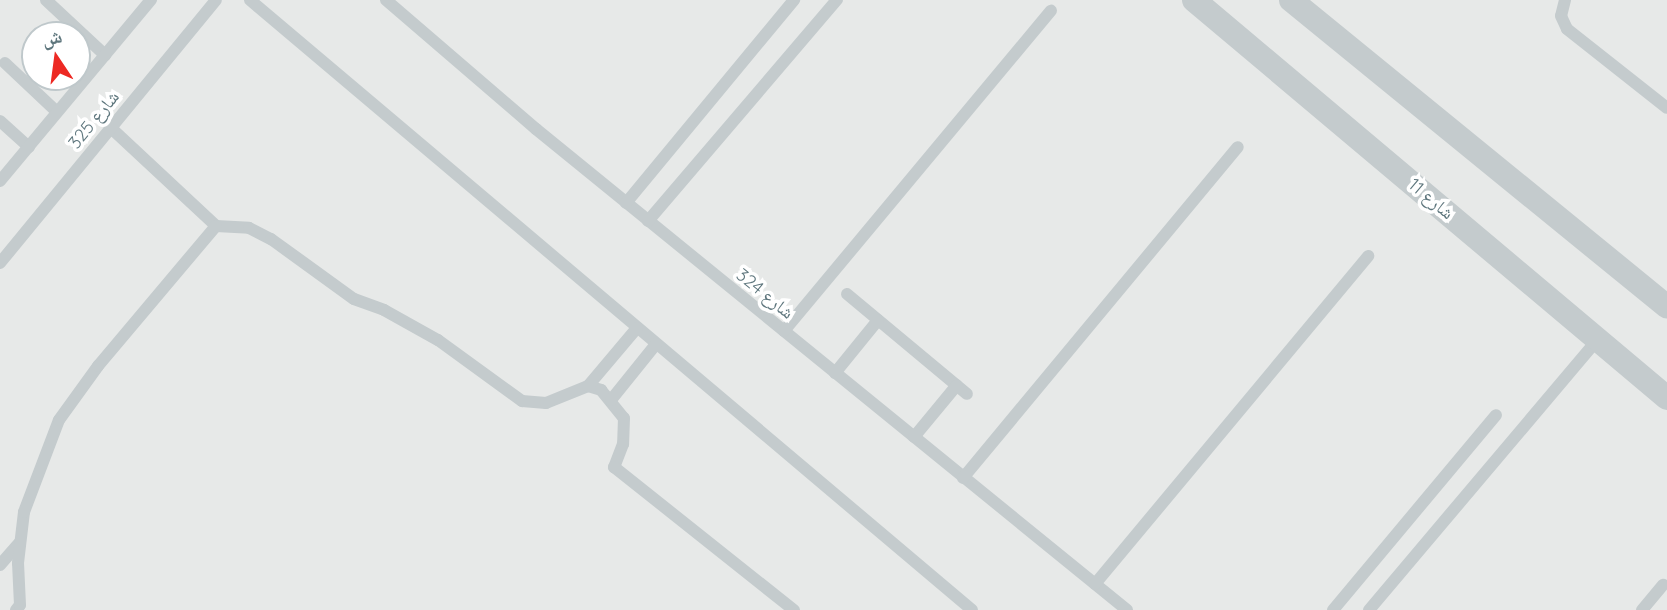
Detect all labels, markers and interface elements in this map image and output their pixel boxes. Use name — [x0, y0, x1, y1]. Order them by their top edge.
north arrow — [21, 21, 91, 91]
text: ش — [39, 24, 64, 51]
street label: شارع 325 — [64, 87, 124, 153]
street label: شارع 11 — [1404, 174, 1458, 224]
street label: شارع 324 — [732, 264, 798, 324]

